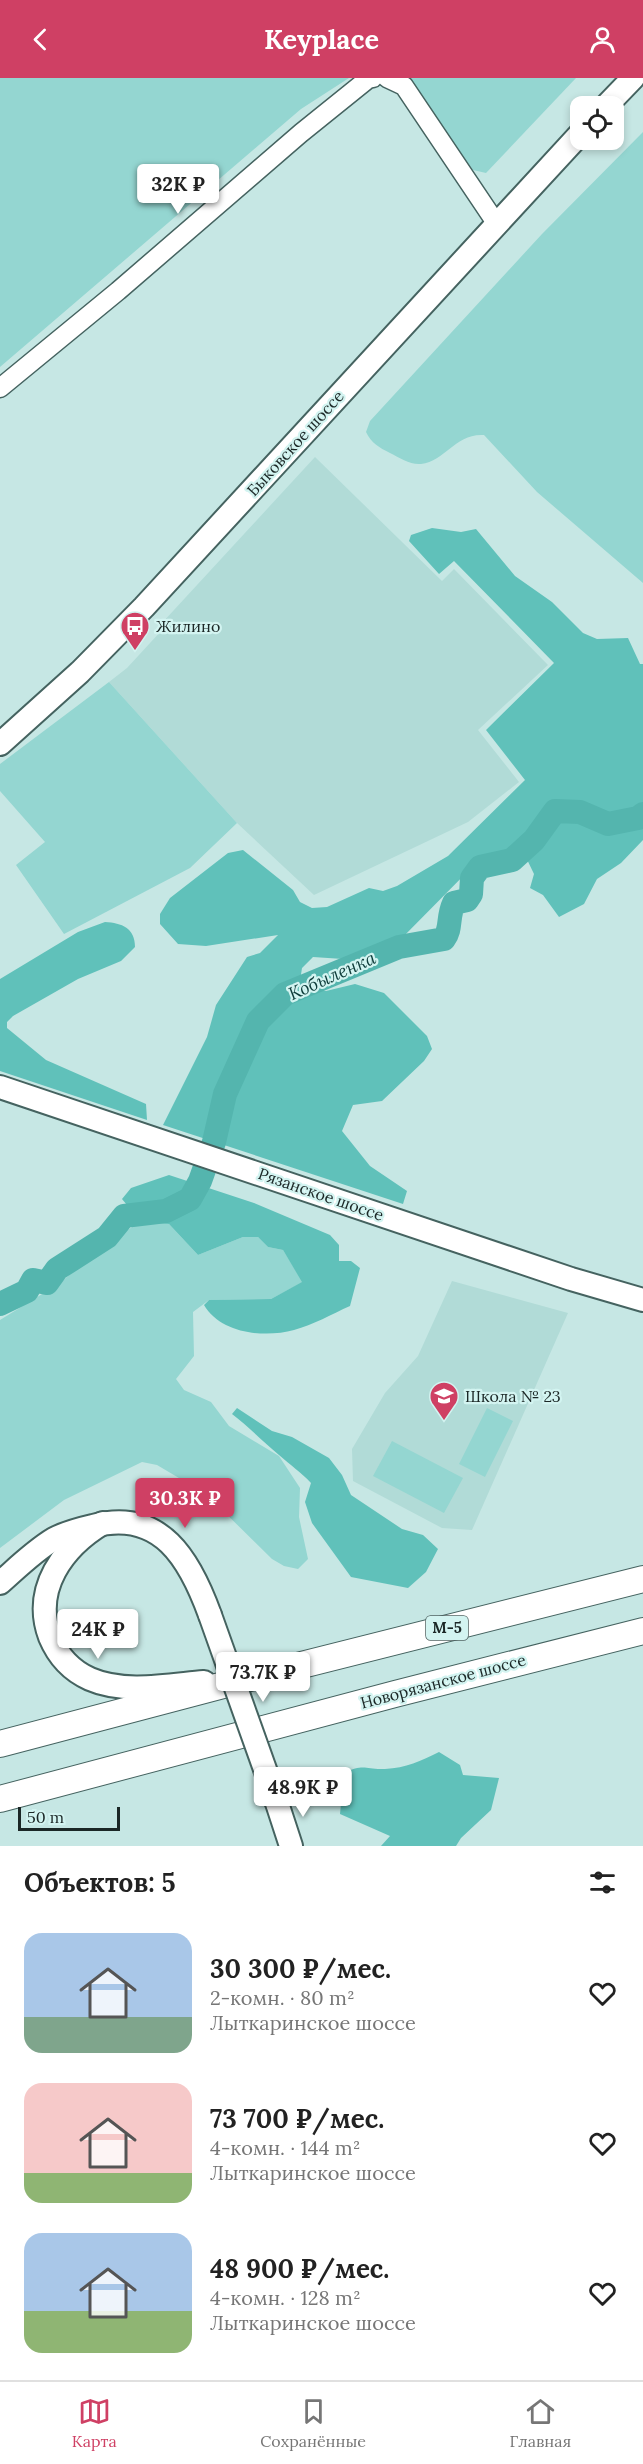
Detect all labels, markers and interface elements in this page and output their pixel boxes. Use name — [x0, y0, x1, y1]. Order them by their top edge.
text: Keyplace — [264, 22, 379, 56]
icon: back — [24, 23, 57, 56]
icon: person — [586, 23, 619, 56]
map controls — [570, 96, 624, 150]
button: locate — [570, 96, 624, 150]
pin: 32K ₽ — [136, 164, 220, 215]
text: 32K ₽ — [151, 171, 205, 196]
street label: Быковское шоссе — [242, 386, 348, 500]
bus stop icon: Жилино — [119, 610, 151, 652]
place label: Жилино — [156, 616, 220, 636]
water label: Кобыленка — [285, 946, 379, 1005]
street label: Рязанское шоссе — [256, 1163, 387, 1225]
school or university icon: Школа № 23 — [428, 1380, 460, 1422]
place label: Школа № 23 — [465, 1386, 561, 1406]
pin: 30.3K ₽ — [130, 1478, 240, 1529]
text: 30.3K ₽ — [149, 1485, 221, 1510]
pin: 24K ₽ — [56, 1609, 140, 1660]
text: 24K ₽ — [71, 1616, 125, 1641]
road number: М-5 — [426, 1616, 468, 1640]
street label: Новорязанское шоссе — [358, 1649, 528, 1713]
pin: 73.7K ₽ — [208, 1652, 318, 1703]
text: 73.7K ₽ — [230, 1659, 296, 1684]
pin: 48.9K ₽ — [248, 1767, 358, 1818]
text: 48.9K ₽ — [268, 1774, 338, 1799]
scale bar — [18, 1804, 120, 1832]
text: 50 m — [27, 1807, 64, 1827]
text: Объектов: 5 — [24, 1866, 176, 1899]
icon: filters — [586, 1866, 619, 1899]
text: 30 300 ₽/мес. — [210, 1952, 391, 1985]
icon: home — [72, 1957, 144, 2029]
icon: heart — [586, 1977, 619, 2010]
text: 2-комн. · 80 m² — [210, 1985, 355, 2010]
text: Лыткаринское шоссе — [210, 2010, 416, 2035]
text: 73 700 ₽/мес. — [210, 2102, 384, 2135]
icon: home — [72, 2107, 144, 2179]
icon: heart — [586, 2127, 619, 2160]
text: 4-комн. · 144 m² — [210, 2135, 360, 2160]
text: Лыткаринское шоссе — [210, 2160, 416, 2185]
text: 48 900 ₽/мес. — [210, 2252, 389, 2285]
icon: home — [72, 2257, 144, 2329]
icon: heart — [586, 2277, 619, 2310]
text: 4-комн. · 128 m² — [210, 2285, 361, 2310]
text: Лыткаринское шоссе — [210, 2310, 416, 2335]
tab: Карта — [72, 2395, 117, 2451]
tab: Сохранённые — [260, 2395, 366, 2451]
tab: Главная — [510, 2395, 571, 2451]

